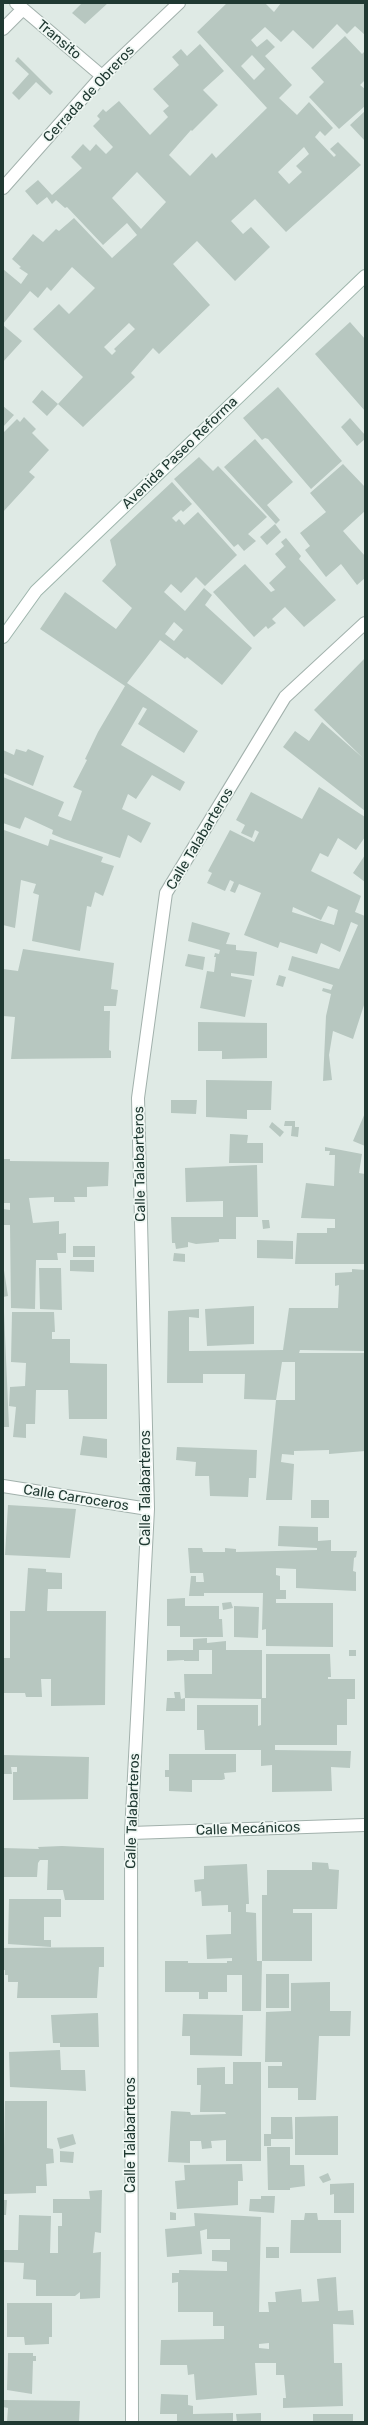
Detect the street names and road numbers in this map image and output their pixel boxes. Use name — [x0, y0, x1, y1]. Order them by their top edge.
street label: Transito — [34, 17, 84, 63]
street label: Cerrada de Obreros — [40, 42, 138, 146]
street label: Avenida Paseo Reforma — [119, 393, 241, 513]
street label: Calle Talabarteros — [163, 785, 237, 893]
street label: Calle Talabarteros — [131, 1106, 149, 1222]
street label: Calle Talabarteros — [138, 1430, 154, 1546]
street label: Calle Carroceros — [22, 1481, 130, 1515]
street label: Calle Talabarteros — [123, 1753, 143, 1869]
street label: Calle Mecánicos — [196, 1819, 300, 1839]
street label: Calle Talabarteros — [123, 2077, 139, 2193]

